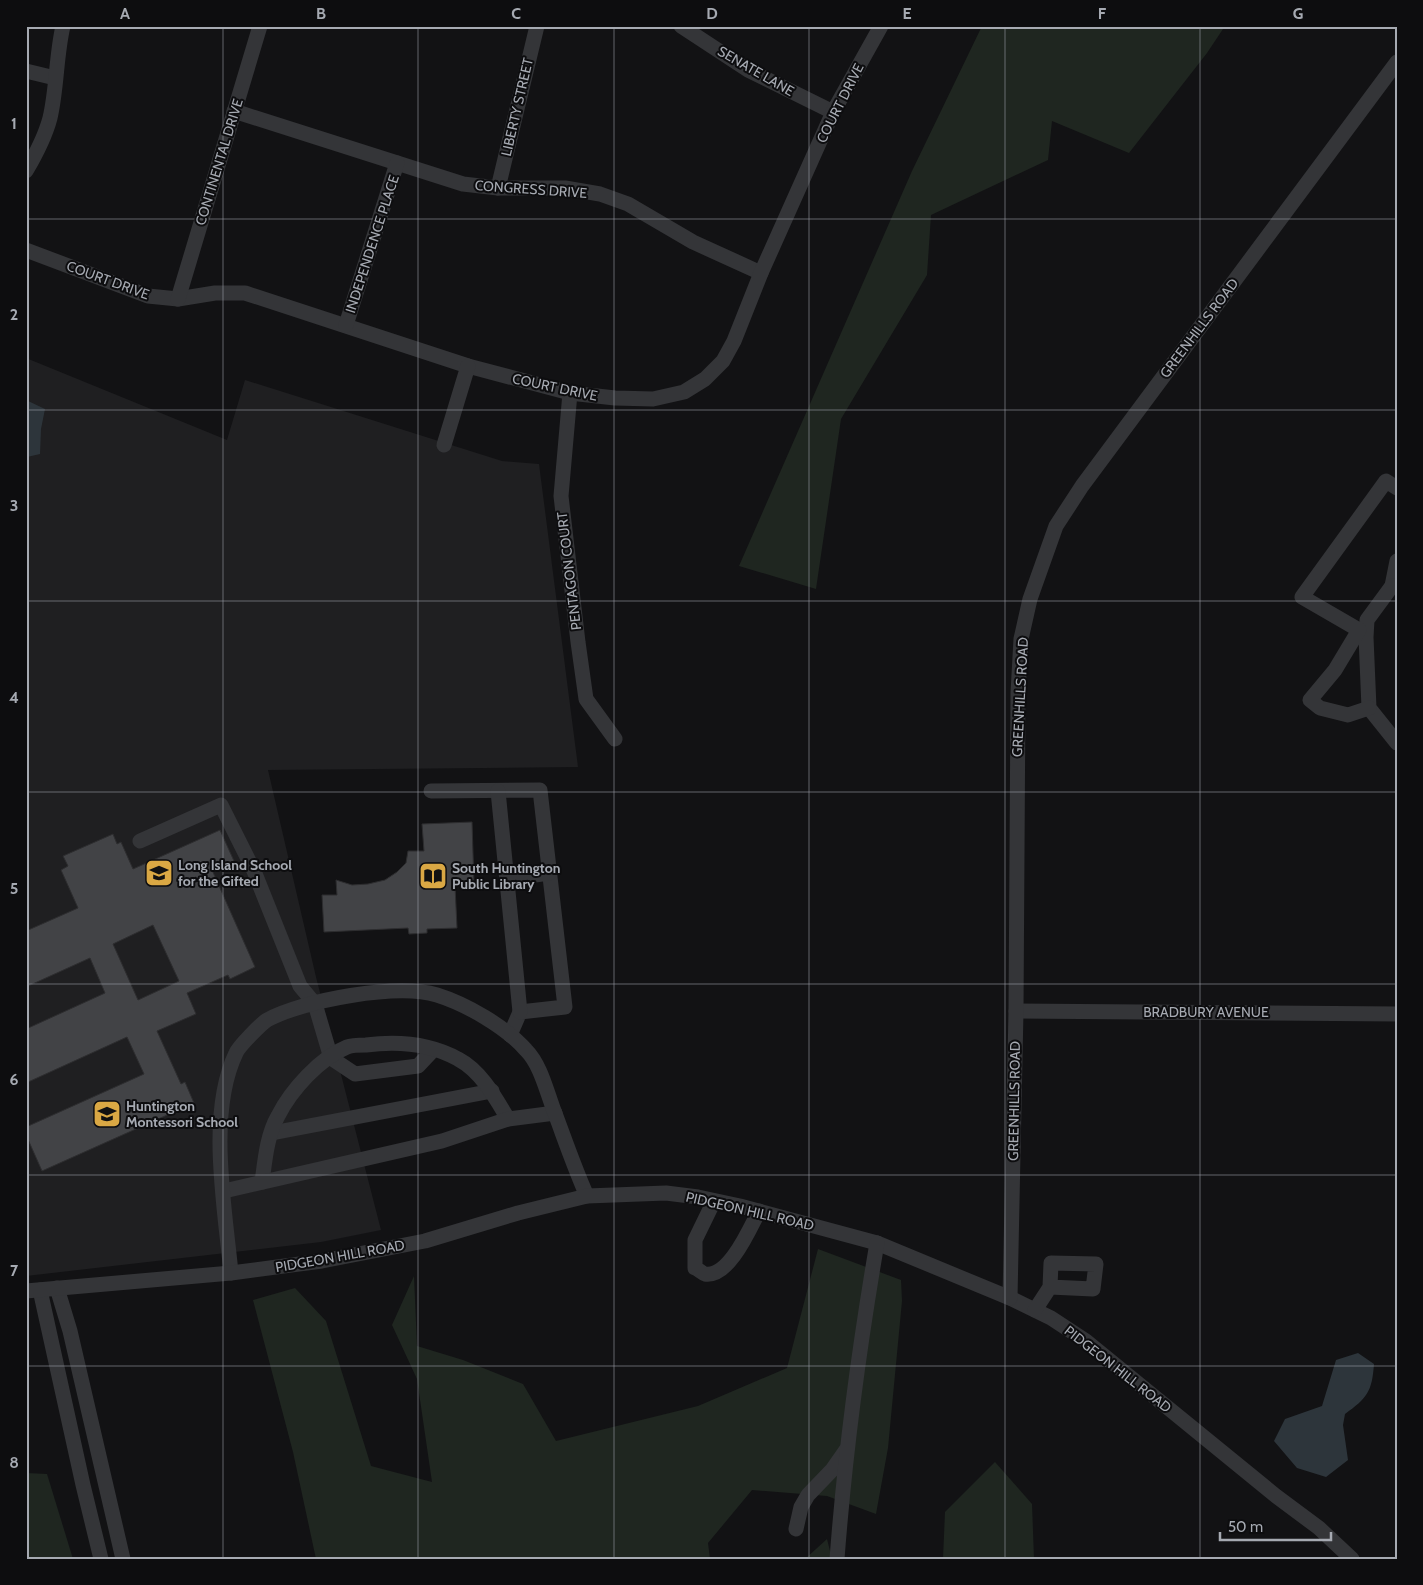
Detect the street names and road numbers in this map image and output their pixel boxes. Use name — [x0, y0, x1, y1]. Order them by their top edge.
street label: SENATE LANE — [715, 42, 798, 100]
street label: LIBERTY STREET — [497, 55, 537, 158]
street label: COURT DRIVE — [812, 60, 868, 146]
street label: CONTINENTAL DRIVE — [191, 96, 247, 228]
street label: INDEPENDENCE PLACE — [341, 172, 403, 315]
street label: CONGRESS DRIVE — [474, 176, 588, 202]
street label: COURT DRIVE — [64, 257, 152, 303]
street label: GREENHILLS ROAD — [1156, 275, 1242, 381]
street label: COURT DRIVE — [511, 369, 600, 405]
street label: PENTAGON COURT — [553, 510, 585, 631]
street label: GREENHILLS ROAD — [1008, 637, 1032, 757]
street label: BRADBURY AVENUE — [1143, 1003, 1269, 1021]
street label: GREENHILLS ROAD — [1004, 1041, 1024, 1161]
street label: PIDGEON HILL ROAD — [684, 1187, 816, 1235]
street label: PIDGEON HILL ROAD — [274, 1236, 406, 1276]
street label: PIDGEON HILL ROAD — [1061, 1322, 1175, 1416]

